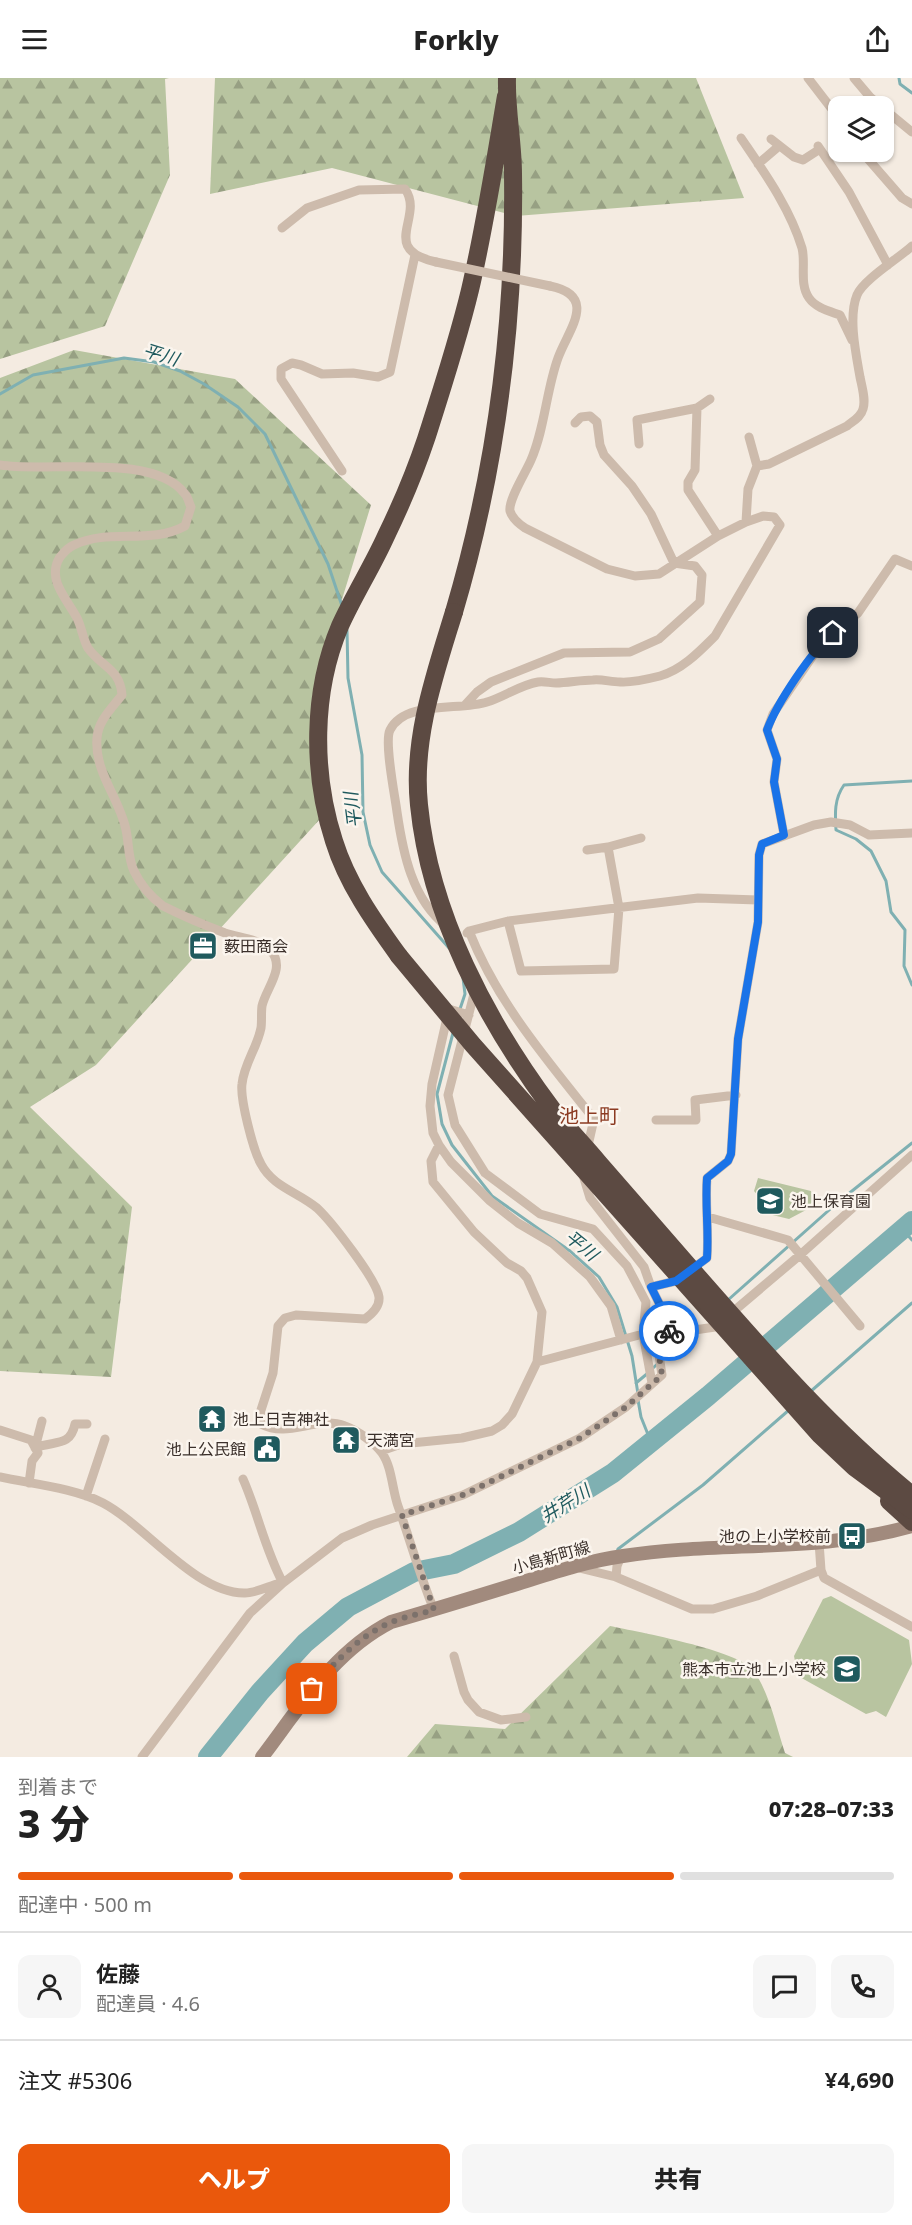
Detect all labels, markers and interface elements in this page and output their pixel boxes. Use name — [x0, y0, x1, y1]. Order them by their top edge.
text: Forkly — [413, 21, 499, 58]
icon: menu — [18, 23, 51, 56]
icon: share — [861, 23, 894, 56]
map controls — [828, 96, 894, 162]
button: layers — [828, 96, 894, 162]
water label: 平川 — [140, 337, 184, 371]
pin — [807, 607, 858, 658]
icon: home — [816, 616, 849, 649]
water label: 平川 — [338, 789, 366, 829]
office icon: 薮田商会 — [187, 930, 219, 962]
place label: 薮田商会 — [224, 935, 288, 957]
district label: 池上町 — [559, 1102, 619, 1129]
school or university icon: 池上保育園 — [754, 1185, 786, 1217]
place label: 池上保育園 — [791, 1190, 871, 1212]
water label: 平川 — [560, 1224, 605, 1267]
courier — [639, 1301, 699, 1361]
icon: bike — [653, 1315, 686, 1348]
temple icon: 池上日吉神社 — [196, 1403, 228, 1435]
place label: 池上日吉神社 — [233, 1408, 329, 1430]
temple icon: 天満宮 — [330, 1424, 362, 1456]
place label: 天満宮 — [367, 1429, 415, 1451]
public building icon: 池上公民館 — [251, 1433, 283, 1465]
place label: 池上公民館 — [166, 1438, 246, 1460]
water label: 井芹川 — [536, 1477, 596, 1527]
bus stop icon: 池の上小学校前 — [836, 1520, 868, 1552]
place label: 池の上小学校前 — [719, 1525, 831, 1547]
street label: 小島新町線 — [510, 1535, 592, 1579]
school or university icon: 熊本市立池上小学校 — [831, 1653, 863, 1685]
place label: 熊本市立池上小学校 — [682, 1658, 826, 1680]
pin — [286, 1663, 337, 1714]
icon: bag — [295, 1672, 328, 1705]
text: 到着まで — [18, 1773, 98, 1800]
text: 07:28–07:33 — [769, 1793, 894, 1823]
text: 3 分 — [18, 1796, 90, 1849]
text: 配達中 · 500 m — [18, 1891, 152, 1918]
button: person — [18, 1955, 81, 2018]
button: chat — [753, 1955, 816, 2018]
button: phone — [831, 1955, 894, 2018]
text: 佐藤 — [96, 1958, 140, 1988]
text: 配達員 · 4.6 — [96, 1990, 200, 2017]
text: ¥4,690 — [825, 2064, 894, 2094]
text: 注文 #5306 — [18, 2065, 132, 2095]
button: ヘルプ — [18, 2144, 450, 2213]
button: 共有 — [462, 2144, 894, 2213]

